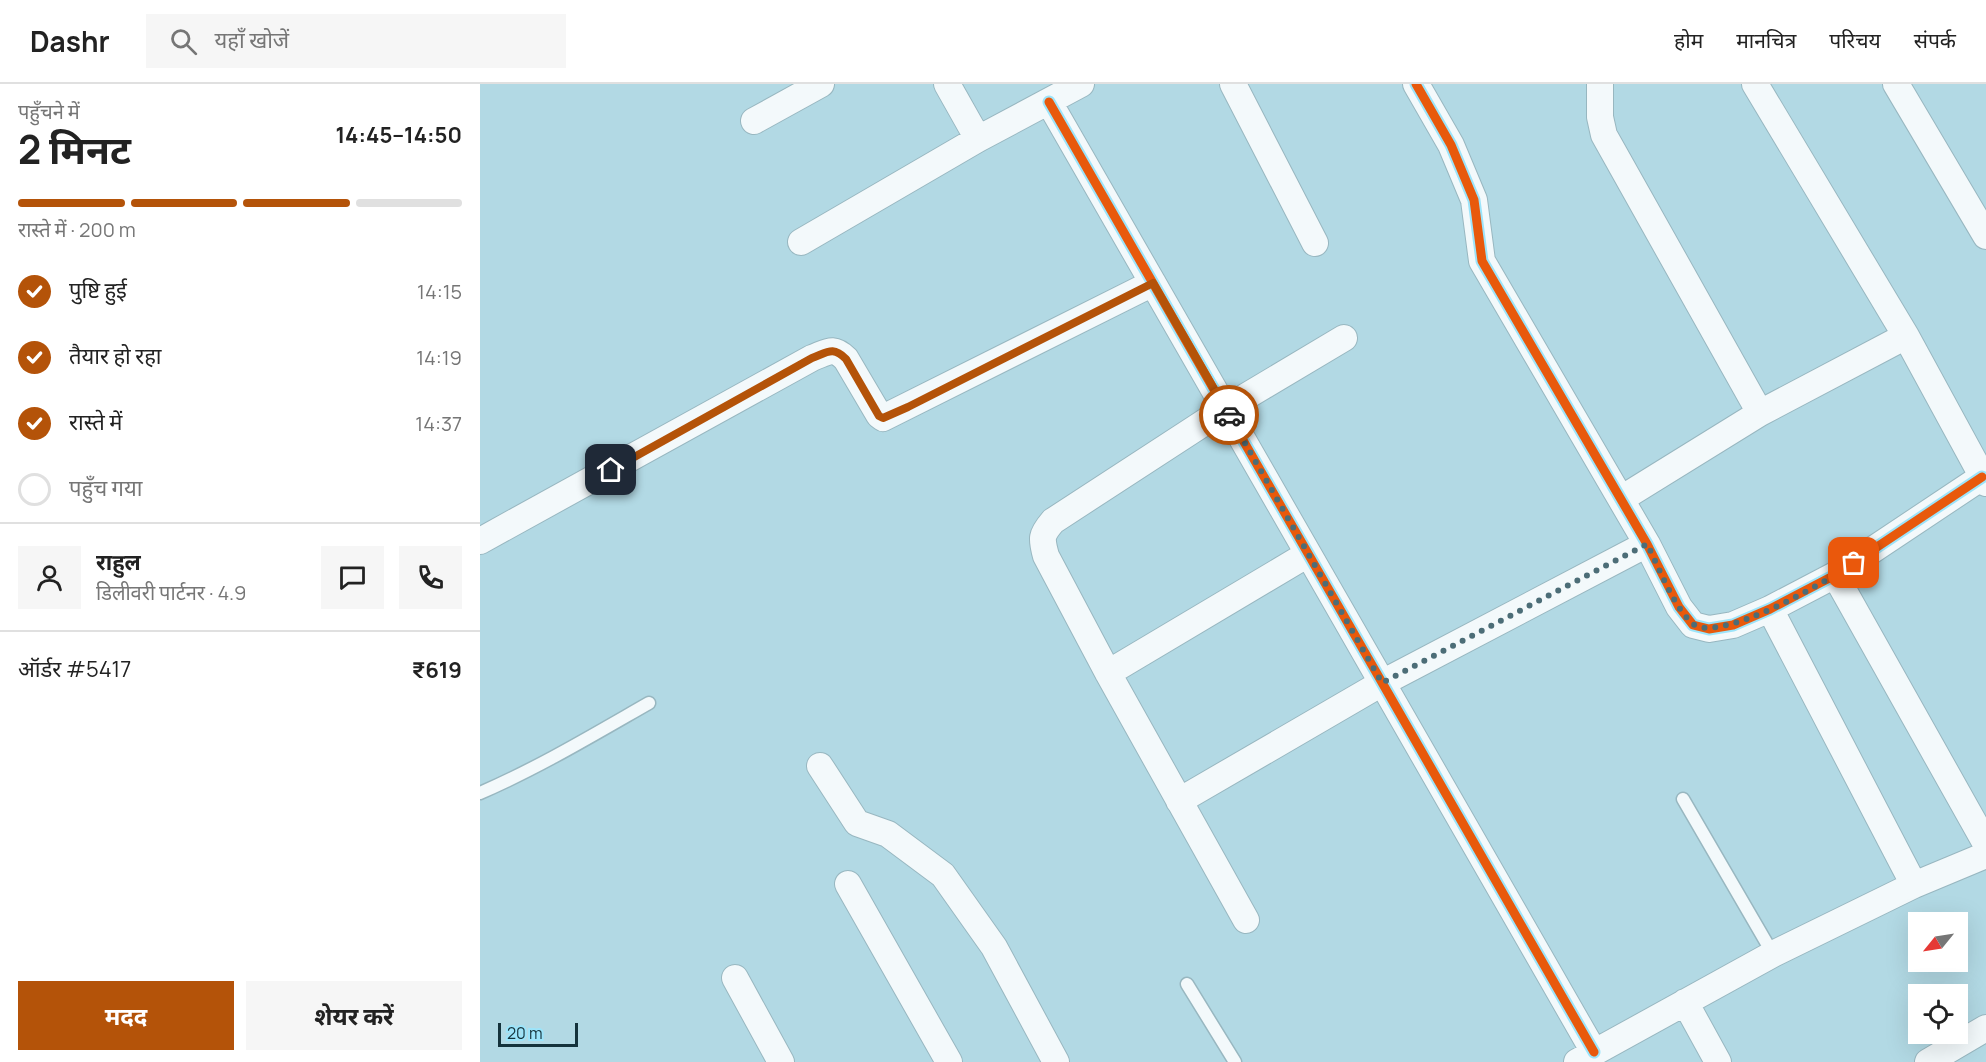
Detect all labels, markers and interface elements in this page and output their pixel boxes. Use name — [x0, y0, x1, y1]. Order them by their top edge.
search box — [146, 14, 566, 68]
text: Dashr — [30, 22, 110, 60]
icon: search — [167, 25, 200, 58]
text: यहाँ खोजें — [215, 25, 289, 55]
text: होम — [1674, 26, 1703, 54]
text: मानचित्र — [1736, 26, 1796, 54]
text: परिचय — [1829, 26, 1881, 54]
text: संपर्क — [1914, 26, 1956, 54]
text: पहुँचने में — [18, 98, 80, 125]
text: 14:45–14:50 — [335, 120, 462, 150]
text: 2 मिनट — [18, 122, 131, 176]
text: रास्ते में · 200 m — [18, 216, 136, 243]
icon: check — [18, 275, 51, 308]
text: पुष्टि हुई — [69, 275, 127, 305]
text: 14:15 — [417, 278, 462, 305]
icon: check — [18, 341, 51, 374]
text: तैयार हो रहा — [69, 341, 162, 371]
text: 14:19 — [416, 344, 462, 371]
courier — [1199, 385, 1259, 445]
icon: car — [1213, 399, 1246, 432]
icon: check — [18, 407, 51, 440]
text: रास्ते में — [69, 407, 122, 437]
text: 14:37 — [415, 410, 462, 437]
pin — [585, 444, 636, 495]
icon: home — [594, 453, 627, 486]
text: पहुँच गया — [69, 473, 142, 503]
pin — [1828, 537, 1879, 588]
button: person — [18, 546, 81, 609]
button: chat — [321, 546, 384, 609]
button: phone — [399, 546, 462, 609]
icon: bag — [1837, 546, 1870, 579]
text: राहुल — [96, 547, 141, 577]
text: डिलीवरी पार्टनर · 4.9 — [96, 579, 246, 606]
text: ऑर्डर #5417 — [18, 654, 131, 684]
text: ₹619 — [412, 655, 462, 685]
north arrow — [1908, 912, 1968, 972]
map controls — [1908, 912, 1968, 1044]
button: मदद — [18, 981, 234, 1050]
button: शेयर करें — [246, 981, 462, 1050]
button: locate — [1908, 984, 1968, 1044]
scale bar — [498, 1020, 578, 1048]
text: 20 m — [507, 1022, 543, 1044]

